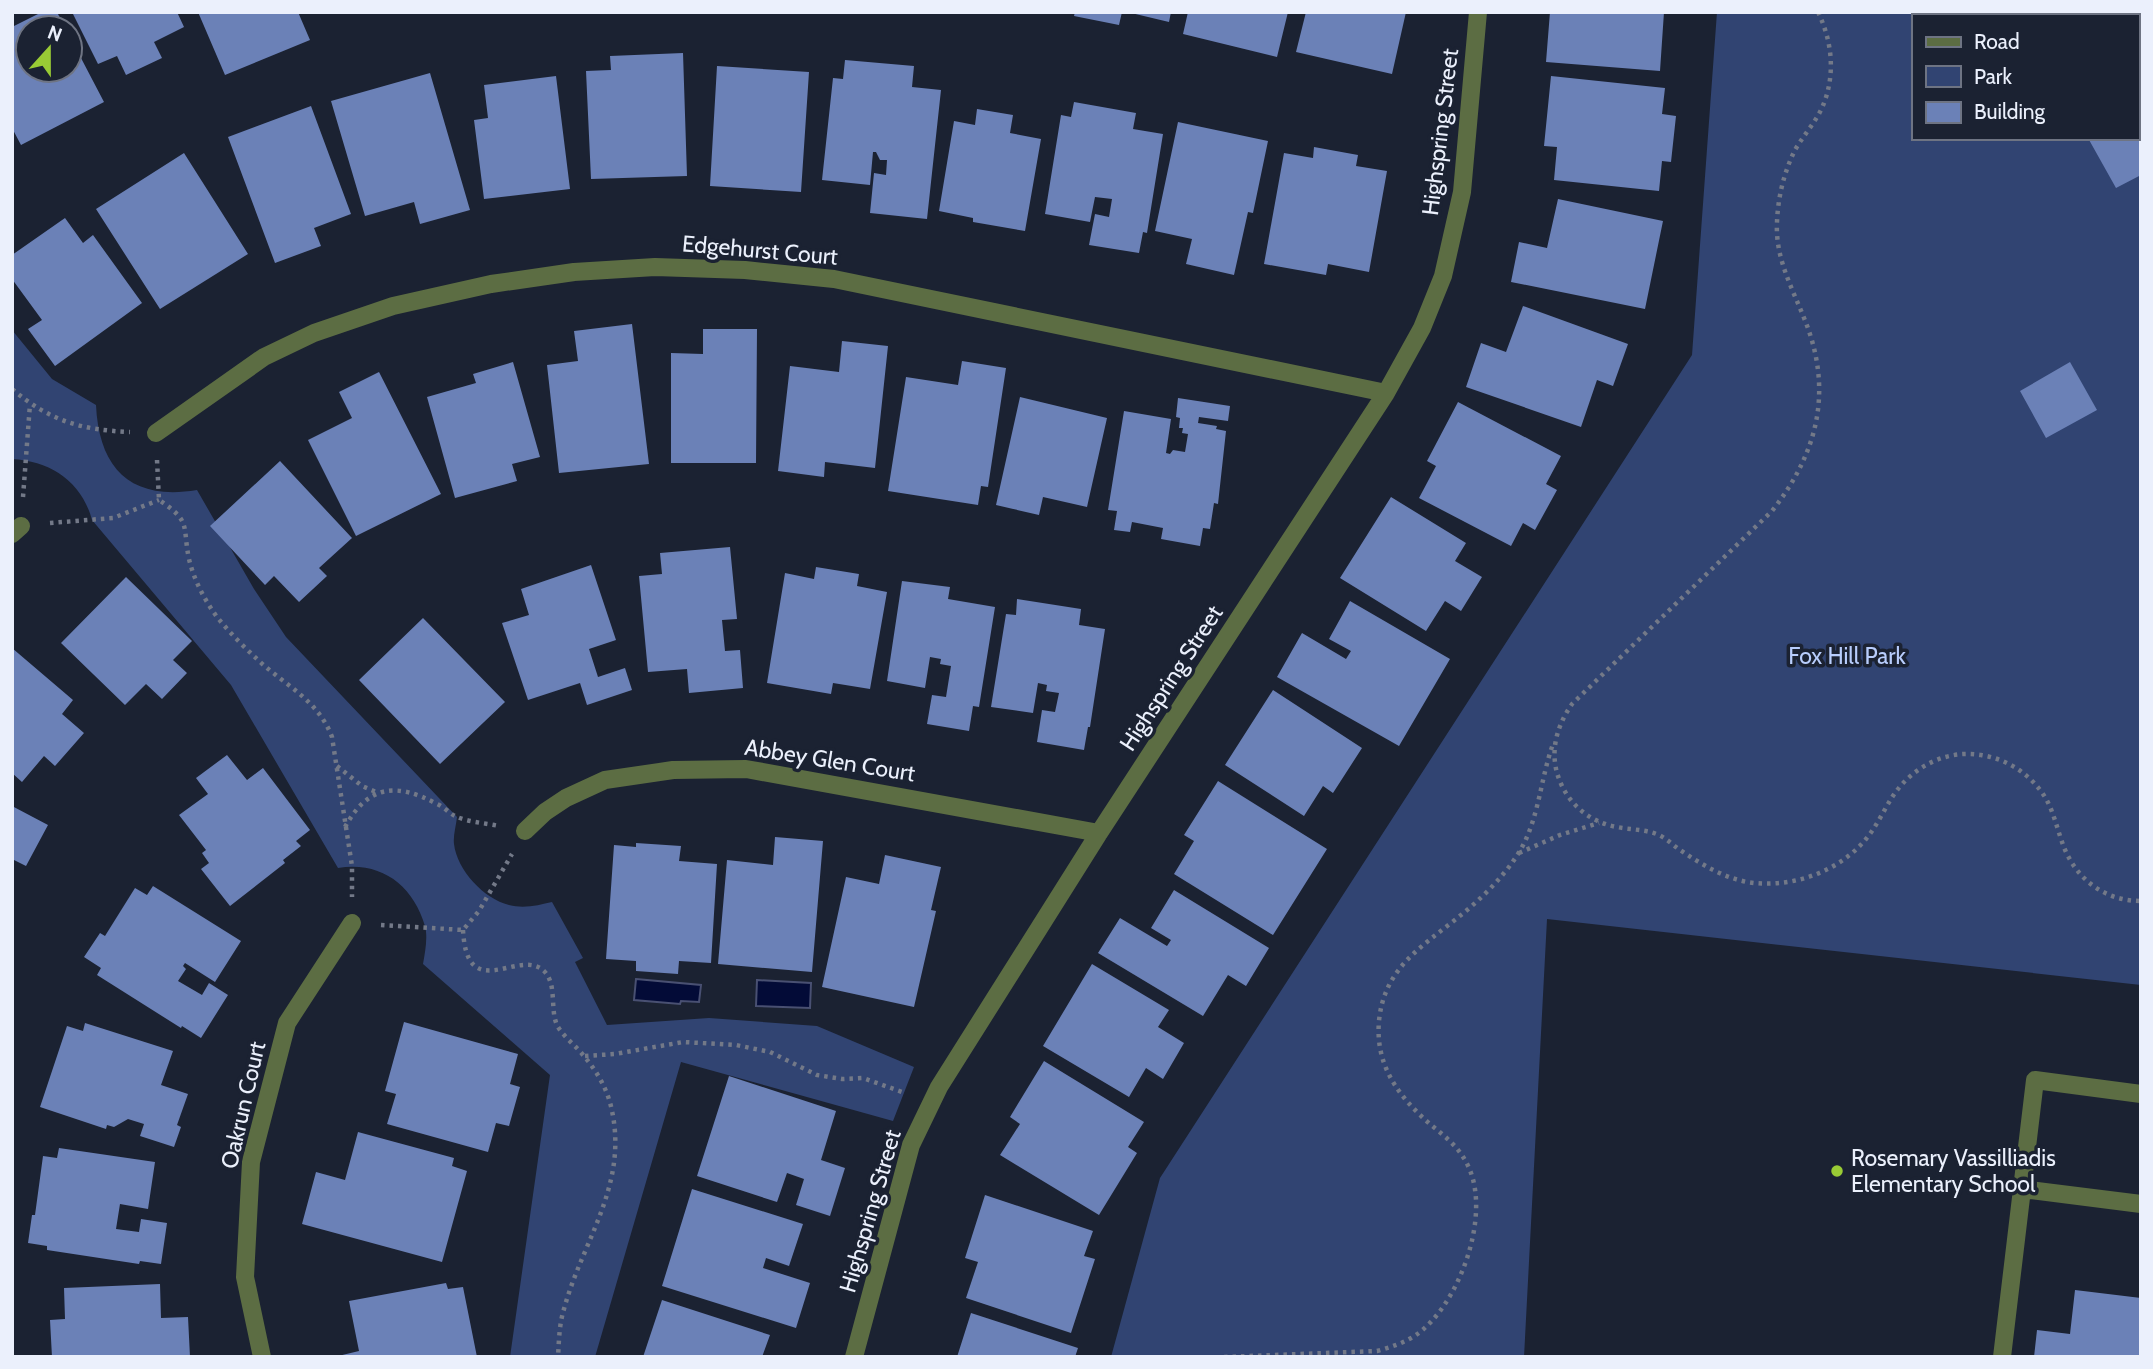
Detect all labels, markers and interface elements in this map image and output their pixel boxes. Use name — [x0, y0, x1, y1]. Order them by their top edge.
north arrow — [14, 14, 84, 84]
legend — [1912, 14, 2139, 140]
text: N — [45, 20, 65, 47]
text: Road — [1974, 29, 2020, 54]
street label: Highspring Street — [1416, 47, 1464, 217]
text: Park — [1974, 64, 2012, 89]
text: Building — [1974, 99, 2046, 124]
street label: Edgehurst Court — [681, 229, 839, 271]
street label: Highspring Street — [1114, 600, 1229, 756]
park label: Fox Hill Park — [1788, 642, 1907, 670]
street label: Abbey Glen Court — [743, 733, 917, 787]
street label: Oakrun Court — [215, 1038, 271, 1171]
street label: Highspring Street — [833, 1126, 907, 1296]
place label: Rosemary Vassilliadis Elementary School — [1851, 1144, 2056, 1198]
marker: Rosemary Vassilliadis Elementary School — [1829, 1163, 1845, 1179]

